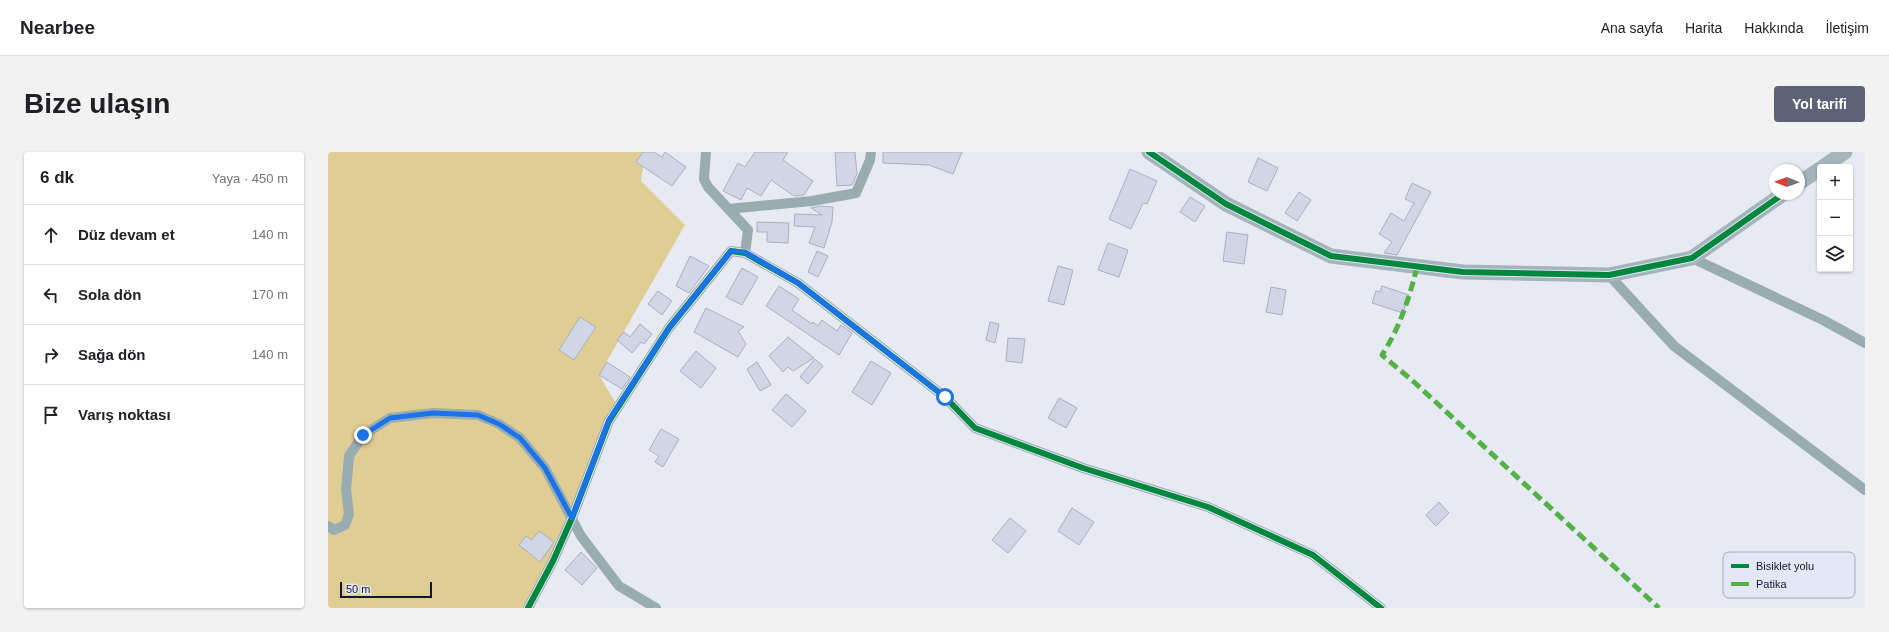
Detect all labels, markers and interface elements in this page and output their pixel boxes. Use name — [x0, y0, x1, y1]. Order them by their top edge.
text: Nearbee — [20, 17, 95, 38]
text: Ana sayfa — [1601, 20, 1663, 36]
text: Harita — [1685, 20, 1722, 36]
text: Hakkında — [1744, 20, 1803, 36]
text: İletişim — [1825, 20, 1869, 36]
button: Yol tarifi — [1774, 86, 1865, 122]
text: Bize ulaşın — [24, 88, 170, 119]
north arrow — [1769, 164, 1805, 200]
map controls — [1817, 164, 1853, 272]
button: + — [1817, 164, 1853, 200]
text: 6 dk — [40, 168, 74, 187]
text: Yaya · 450 m — [212, 171, 288, 186]
button: − — [1817, 200, 1853, 236]
icon: ahead — [40, 224, 62, 246]
text: Düz devam et — [78, 226, 175, 243]
text: 140 m — [252, 227, 288, 242]
button: layers — [1817, 236, 1853, 272]
icon: left — [40, 284, 62, 306]
text: Sola dön — [78, 286, 141, 303]
text: 170 m — [252, 287, 288, 302]
icon: right — [40, 344, 62, 366]
text: Sağa dön — [78, 346, 146, 363]
text: 140 m — [252, 347, 288, 362]
route start — [936, 388, 954, 406]
icon: arrive — [40, 404, 62, 426]
text: Varış noktası — [78, 406, 171, 423]
route end — [354, 426, 372, 444]
legend — [1723, 552, 1855, 598]
text: Bisiklet yolu — [1756, 560, 1814, 572]
text: Patika — [1756, 578, 1787, 590]
scale bar — [340, 580, 432, 599]
text: 50 m — [346, 583, 370, 595]

